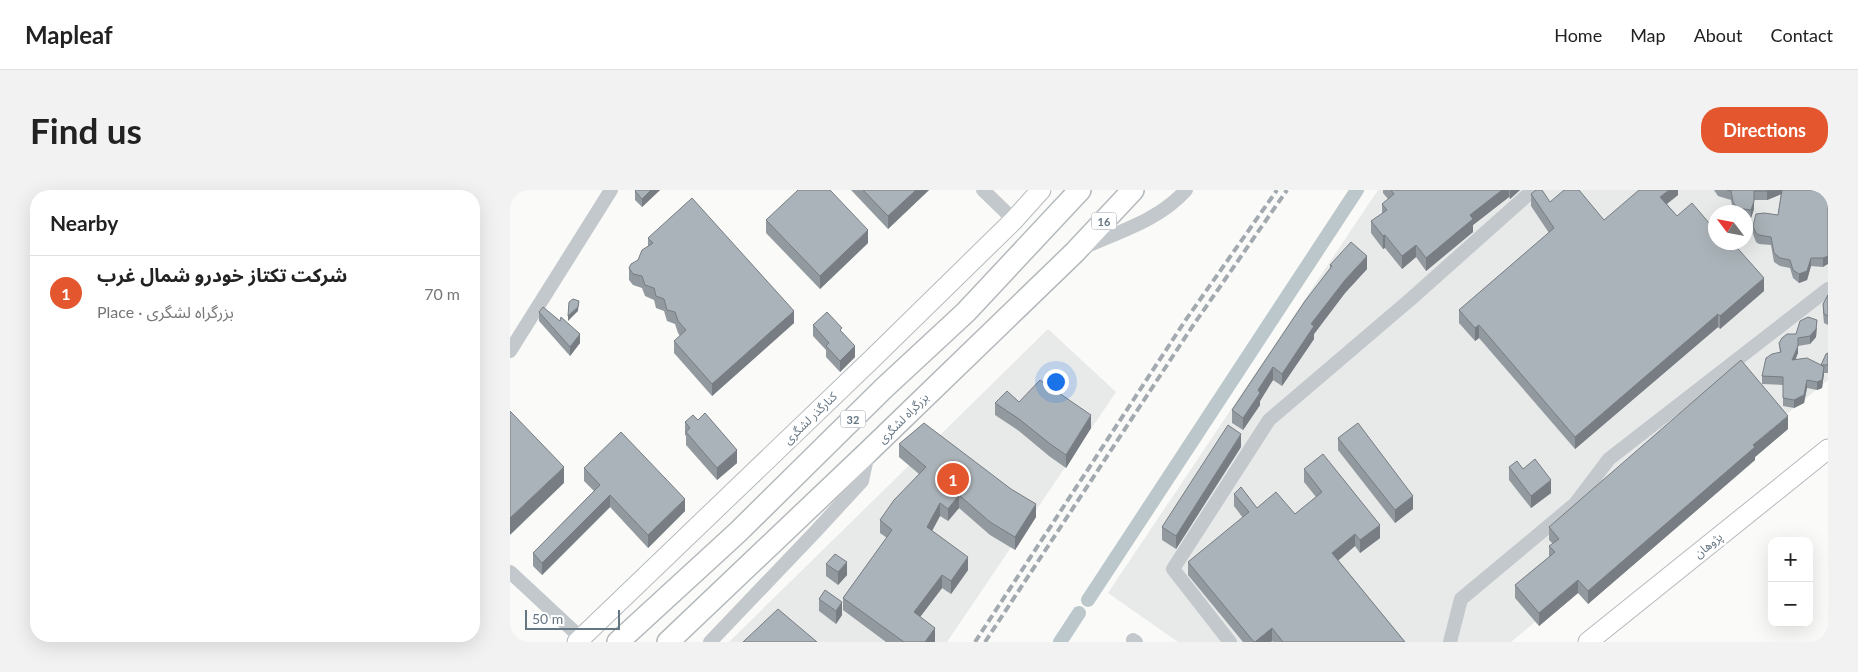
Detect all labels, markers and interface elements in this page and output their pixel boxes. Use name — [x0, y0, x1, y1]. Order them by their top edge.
text: Mapleaf — [25, 20, 113, 49]
text: Home — [1554, 24, 1602, 46]
text: Map — [1630, 24, 1666, 46]
text: About — [1694, 24, 1743, 46]
text: Contact — [1771, 24, 1833, 46]
button: Directions — [1701, 107, 1828, 153]
text: Find us — [30, 109, 142, 151]
north arrow — [1708, 205, 1753, 250]
text: Nearby — [50, 210, 118, 235]
road number: 16 — [1092, 212, 1116, 230]
text: شرکت تکتاز خودرو شمال غرب — [97, 263, 347, 286]
text: 1 — [61, 284, 71, 303]
text: 70 m — [424, 284, 460, 303]
text: Place · بزرگراه لشگری — [97, 302, 234, 321]
your location — [1043, 369, 1069, 395]
street label: کنارگذر لشگری — [780, 388, 841, 447]
street label: بزرگراه لشگری — [875, 390, 931, 446]
road number: 32 — [840, 410, 866, 428]
pin: 1 — [937, 460, 969, 498]
street label: پژوهان — [1691, 529, 1726, 562]
map controls — [1768, 537, 1813, 627]
button: + — [1768, 537, 1813, 582]
button: − — [1768, 582, 1813, 627]
scale bar — [525, 607, 620, 630]
text: 50 m — [532, 610, 563, 627]

